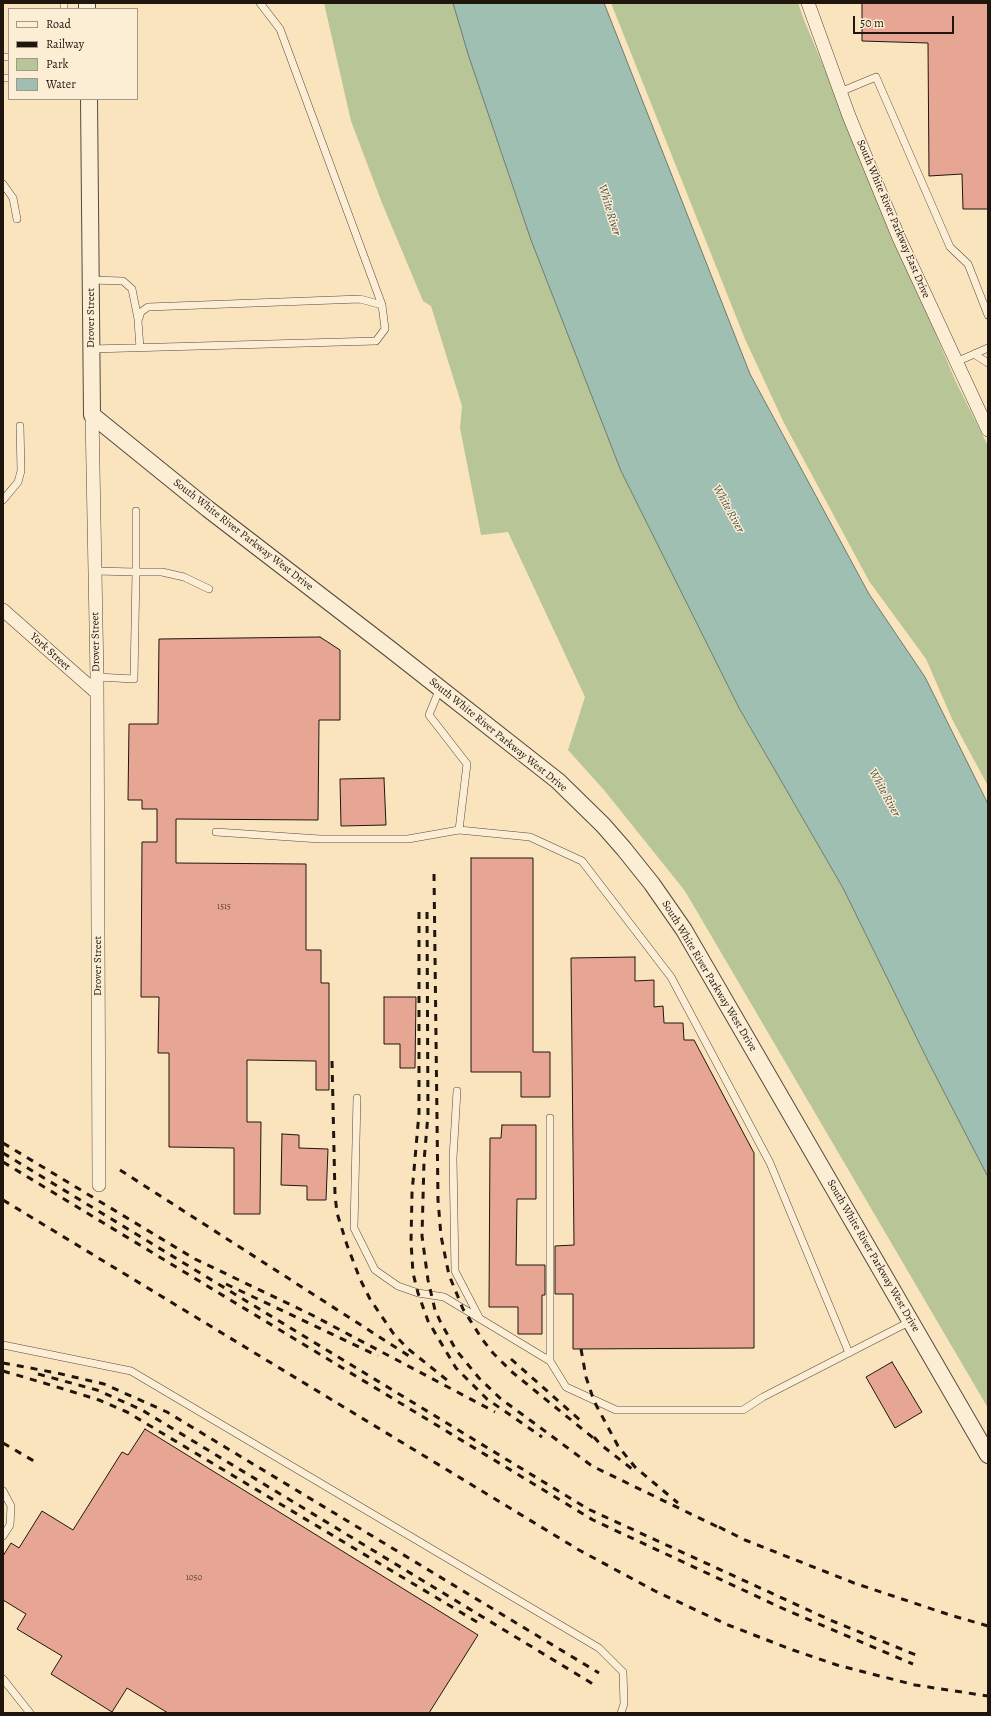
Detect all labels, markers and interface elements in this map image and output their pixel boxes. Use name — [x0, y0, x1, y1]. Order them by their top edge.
legend — [8, 8, 138, 100]
scale bar — [855, 8, 956, 34]
text: 50 m — [860, 15, 884, 31]
text: Road — [46, 16, 71, 32]
text: Railway — [46, 36, 84, 52]
text: Park — [46, 56, 69, 72]
text: Water — [46, 76, 76, 92]
street label: South White River Parkway East Drive — [854, 138, 932, 300]
water label: White River — [594, 183, 624, 237]
street label: Drover Street — [84, 288, 98, 348]
street label: South White River Parkway West Drive — [170, 476, 316, 594]
water label: White River — [709, 482, 747, 536]
street label: Drover Street — [89, 612, 103, 672]
street label: York Street — [27, 630, 73, 674]
street label: South White River Parkway West Drive — [426, 675, 570, 795]
water label: White River — [865, 766, 903, 820]
street label: South White River Parkway West Drive — [659, 898, 759, 1054]
house number: 1515 — [217, 902, 231, 912]
street label: Drover Street — [91, 936, 105, 996]
street label: South White River Parkway West Drive — [824, 1177, 922, 1335]
house number: 1050 — [186, 1573, 202, 1583]

